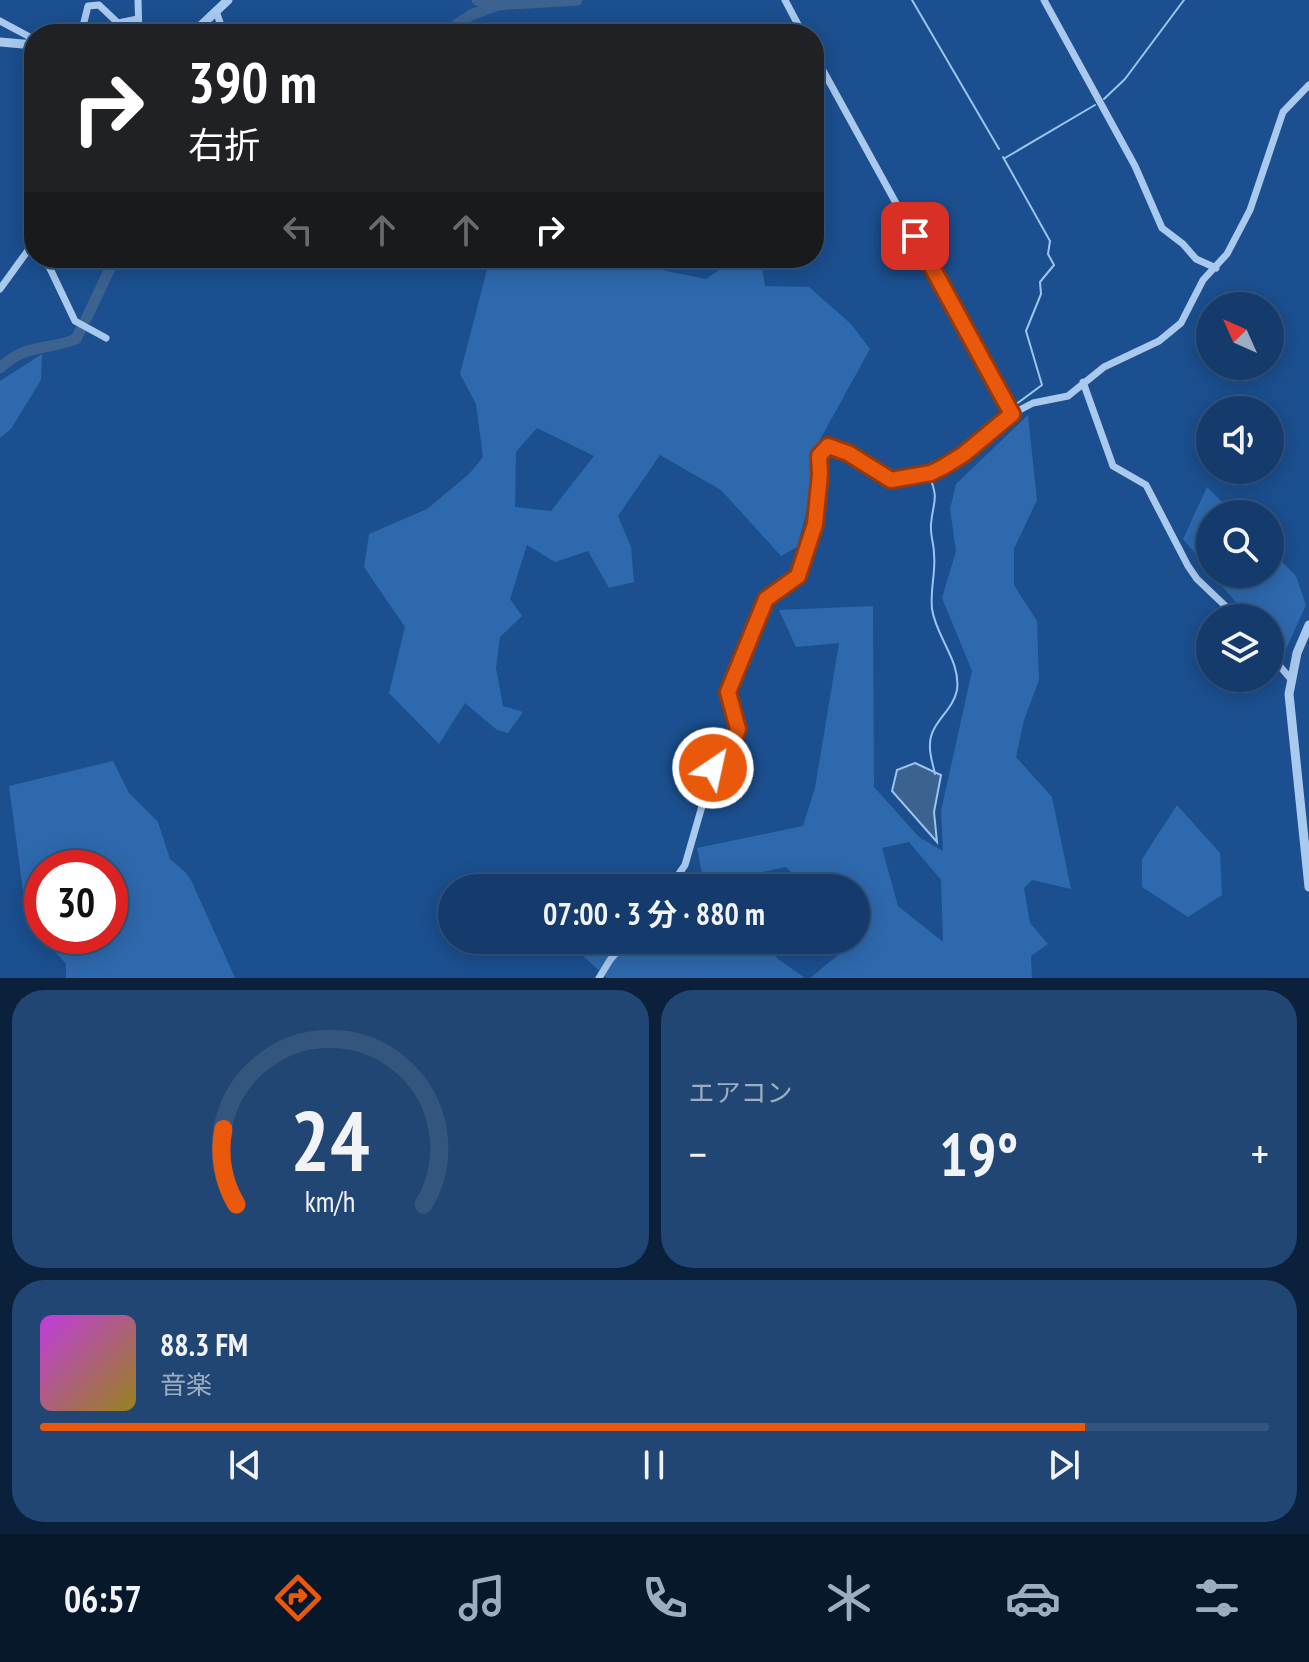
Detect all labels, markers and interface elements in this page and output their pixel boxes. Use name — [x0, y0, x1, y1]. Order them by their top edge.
text: 390 m — [188, 46, 317, 118]
icon: right — [56, 56, 160, 160]
text: 右折 — [188, 121, 260, 168]
pin — [881, 202, 949, 270]
icon: left — [276, 208, 320, 252]
icon: ahead — [360, 208, 404, 252]
icon: ahead — [444, 208, 488, 252]
icon: right — [528, 208, 572, 252]
icon: arrive — [893, 214, 937, 258]
north arrow — [1196, 292, 1284, 380]
map controls — [1196, 292, 1284, 692]
button: sound — [1196, 396, 1284, 484]
button: search — [1196, 500, 1284, 588]
button: layers — [1196, 604, 1284, 692]
position arrow — [671, 726, 755, 810]
speed limit sign: 30 — [24, 850, 128, 954]
text: 07:00 · 3 分 · 880 m — [543, 894, 765, 933]
text: エアコン — [689, 1076, 793, 1109]
text: 24 — [290, 1086, 370, 1194]
text: 19° — [939, 1115, 1018, 1193]
text: − — [689, 1125, 707, 1182]
text: + — [1251, 1125, 1269, 1182]
text: km/h — [305, 1183, 356, 1220]
text: 88.3 FM — [160, 1325, 248, 1364]
text: 音楽 — [160, 1368, 212, 1401]
icon: previous — [223, 1443, 267, 1487]
icon: pause — [632, 1443, 676, 1487]
icon: next — [1042, 1443, 1086, 1487]
icon: directions — [270, 1570, 326, 1626]
icon: music — [454, 1570, 510, 1626]
icon: phone — [637, 1570, 693, 1626]
icon: climate — [821, 1570, 877, 1626]
icon: car — [1005, 1570, 1061, 1626]
icon: filters — [1189, 1570, 1245, 1626]
text: 06:57 — [64, 1575, 142, 1622]

